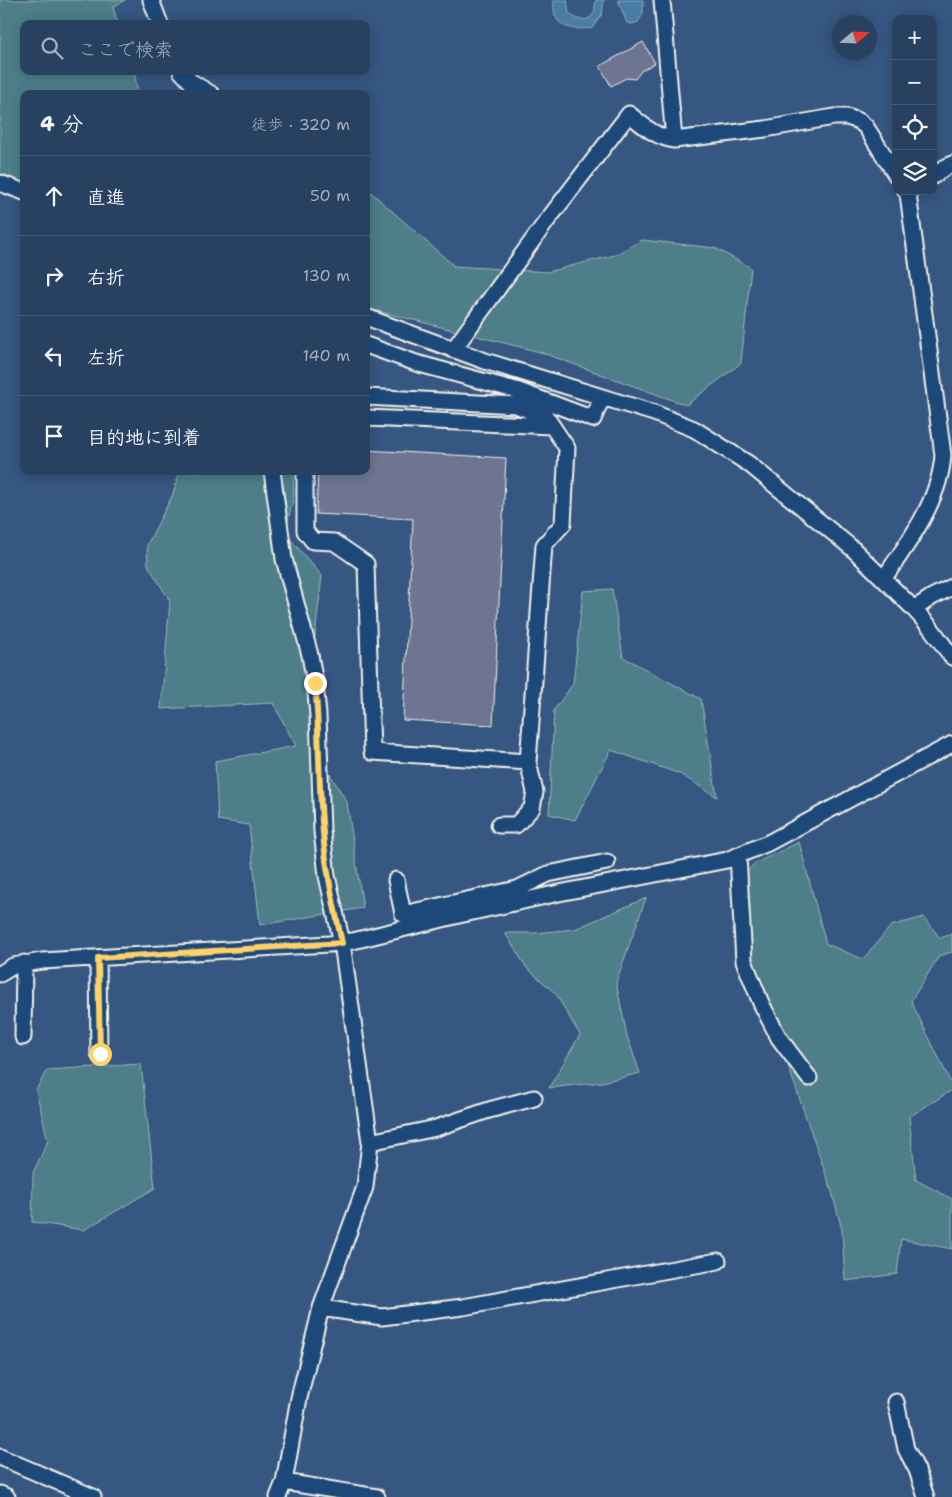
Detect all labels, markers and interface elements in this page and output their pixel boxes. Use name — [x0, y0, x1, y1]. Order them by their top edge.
north arrow — [832, 15, 877, 60]
map controls — [892, 15, 937, 195]
button: + — [892, 15, 937, 60]
search box — [20, 20, 370, 75]
icon: search — [38, 34, 66, 62]
text: ここで検索 — [78, 37, 173, 62]
button: − — [892, 60, 937, 105]
button: locate — [892, 105, 937, 150]
text: 4 分 — [40, 110, 83, 138]
text: 徒歩 · 320 m — [251, 114, 350, 135]
button: layers — [892, 150, 937, 195]
icon: ahead — [40, 182, 68, 210]
text: 直進 — [87, 185, 125, 210]
text: 50 m — [310, 185, 350, 206]
icon: right — [40, 262, 68, 290]
text: 右折 — [87, 265, 125, 290]
text: 130 m — [303, 265, 350, 286]
icon: left — [40, 342, 68, 370]
text: 左折 — [87, 345, 125, 370]
text: 140 m — [303, 345, 350, 366]
icon: arrive — [40, 422, 68, 450]
text: 目的地に到着 — [87, 425, 201, 450]
route end — [304, 672, 327, 695]
route start — [89, 1043, 112, 1066]

